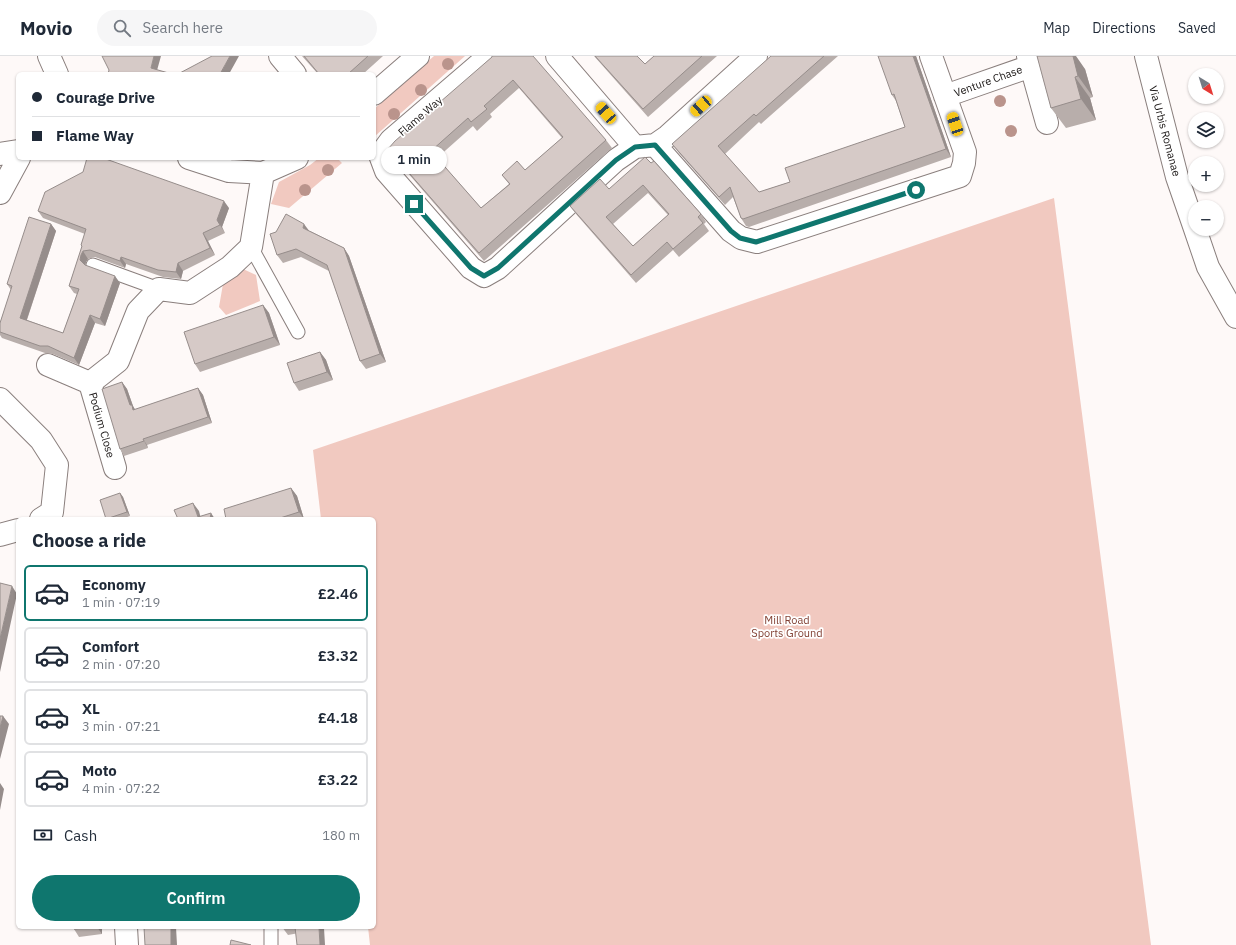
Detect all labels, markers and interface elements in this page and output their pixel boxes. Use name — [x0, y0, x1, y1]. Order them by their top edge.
search box — [97, 10, 377, 46]
text: Movio — [20, 16, 73, 40]
icon: search — [111, 17, 133, 39]
text: Search here — [143, 18, 223, 37]
text: Map — [1043, 19, 1070, 37]
text: Directions — [1092, 19, 1156, 37]
text: Saved — [1178, 19, 1216, 37]
street label: Venture Chase — [952, 62, 1024, 100]
north arrow — [1188, 68, 1224, 104]
map controls — [1188, 68, 1224, 236]
street label: Via Urbis Romanae — [1146, 84, 1184, 178]
text: Courage Drive — [56, 88, 155, 107]
street label: Flame Way — [395, 93, 445, 139]
car — [688, 94, 714, 118]
car — [594, 100, 618, 126]
car — [945, 111, 965, 137]
button: layers — [1188, 112, 1224, 148]
text: Flame Way — [56, 126, 134, 145]
callout: 1 min — [381, 146, 447, 174]
text: 1 min — [397, 151, 431, 168]
button: + — [1188, 156, 1224, 192]
route start — [907, 181, 925, 199]
route end — [405, 195, 423, 213]
button: − — [1188, 200, 1224, 236]
street label: Podium Close — [86, 391, 118, 459]
text: Choose a ride — [32, 529, 146, 552]
icon: car — [34, 575, 70, 611]
text: Economy — [82, 575, 146, 594]
text: £2.46 — [318, 584, 358, 603]
text: 1 min · 07:19 — [82, 594, 160, 611]
park label: Mill Road Sports Ground — [751, 613, 823, 640]
icon: car — [34, 637, 70, 673]
text: Comfort — [82, 637, 139, 656]
text: £3.32 — [318, 646, 358, 665]
text: 2 min · 07:20 — [82, 656, 160, 673]
icon: car — [34, 699, 70, 735]
text: XL — [82, 699, 100, 718]
text: £4.18 — [318, 708, 358, 727]
text: 3 min · 07:21 — [82, 718, 160, 735]
icon: car — [34, 761, 70, 797]
text: Moto — [82, 761, 117, 780]
text: £3.22 — [318, 770, 358, 789]
text: 4 min · 07:22 — [82, 780, 160, 797]
icon: cash — [32, 824, 54, 846]
text: Cash — [64, 826, 97, 845]
text: 180 m — [322, 827, 360, 844]
button: Confirm — [32, 875, 360, 921]

